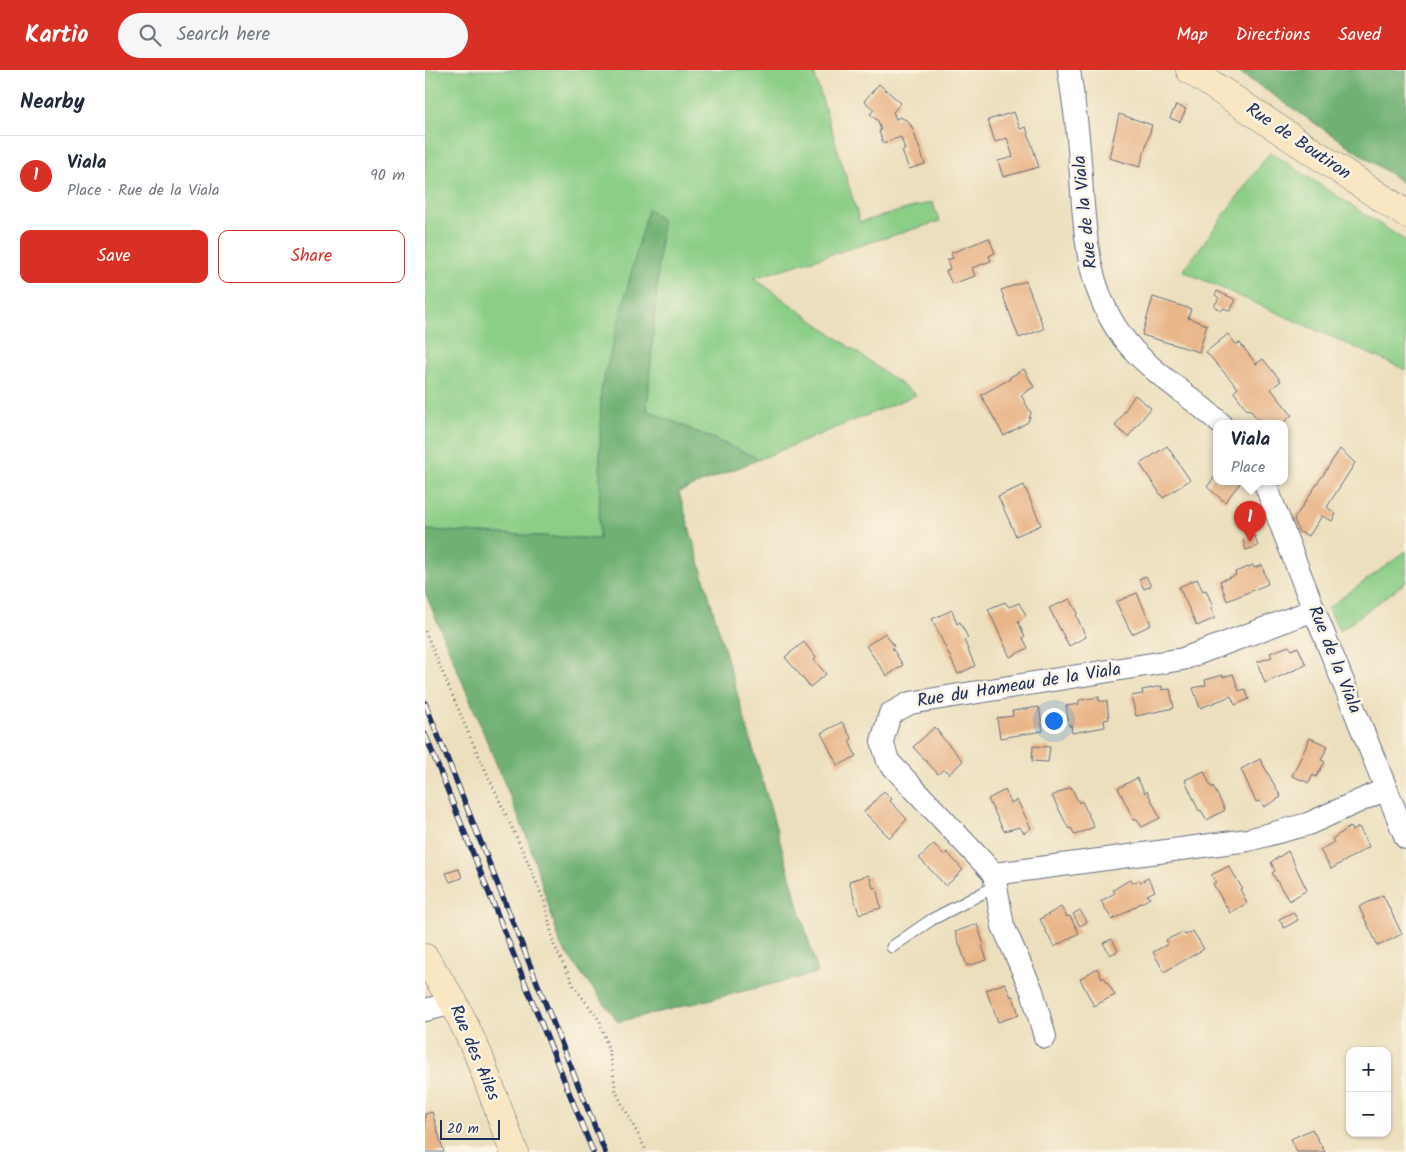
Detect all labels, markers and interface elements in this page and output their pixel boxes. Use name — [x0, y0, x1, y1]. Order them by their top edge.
search box — [118, 13, 468, 58]
text: Kartio — [25, 16, 88, 55]
text: Search here — [176, 20, 270, 50]
icon: search — [136, 21, 164, 49]
text: Map — [1176, 21, 1208, 50]
text: Directions — [1236, 21, 1310, 50]
text: Saved — [1338, 21, 1381, 50]
text: Nearby — [20, 86, 85, 119]
street label: Rue de Boutiron — [1239, 96, 1357, 188]
text: Viala — [67, 148, 106, 178]
street label: Rue de la Viala — [1066, 154, 1106, 270]
text: 1 — [34, 163, 38, 188]
text: 90 m — [370, 163, 405, 188]
text: Place · Rue de la Viala — [67, 178, 219, 203]
button: Save — [20, 230, 208, 283]
button: Share — [218, 230, 405, 283]
popup — [1213, 420, 1288, 485]
text: Viala — [1231, 425, 1270, 455]
text: Place — [1231, 455, 1265, 480]
pin: 1 — [1234, 501, 1266, 542]
street label: Rue de la Viala — [1299, 602, 1369, 718]
street label: Rue du Hameau de la Viala — [915, 656, 1123, 716]
your location — [1041, 708, 1067, 734]
street label: Rue des Ailes — [441, 1000, 507, 1106]
map controls — [1346, 1047, 1391, 1137]
button: + — [1346, 1047, 1391, 1092]
button: − — [1346, 1092, 1391, 1137]
scale bar — [440, 1117, 500, 1140]
text: 20 m — [447, 1118, 479, 1140]

